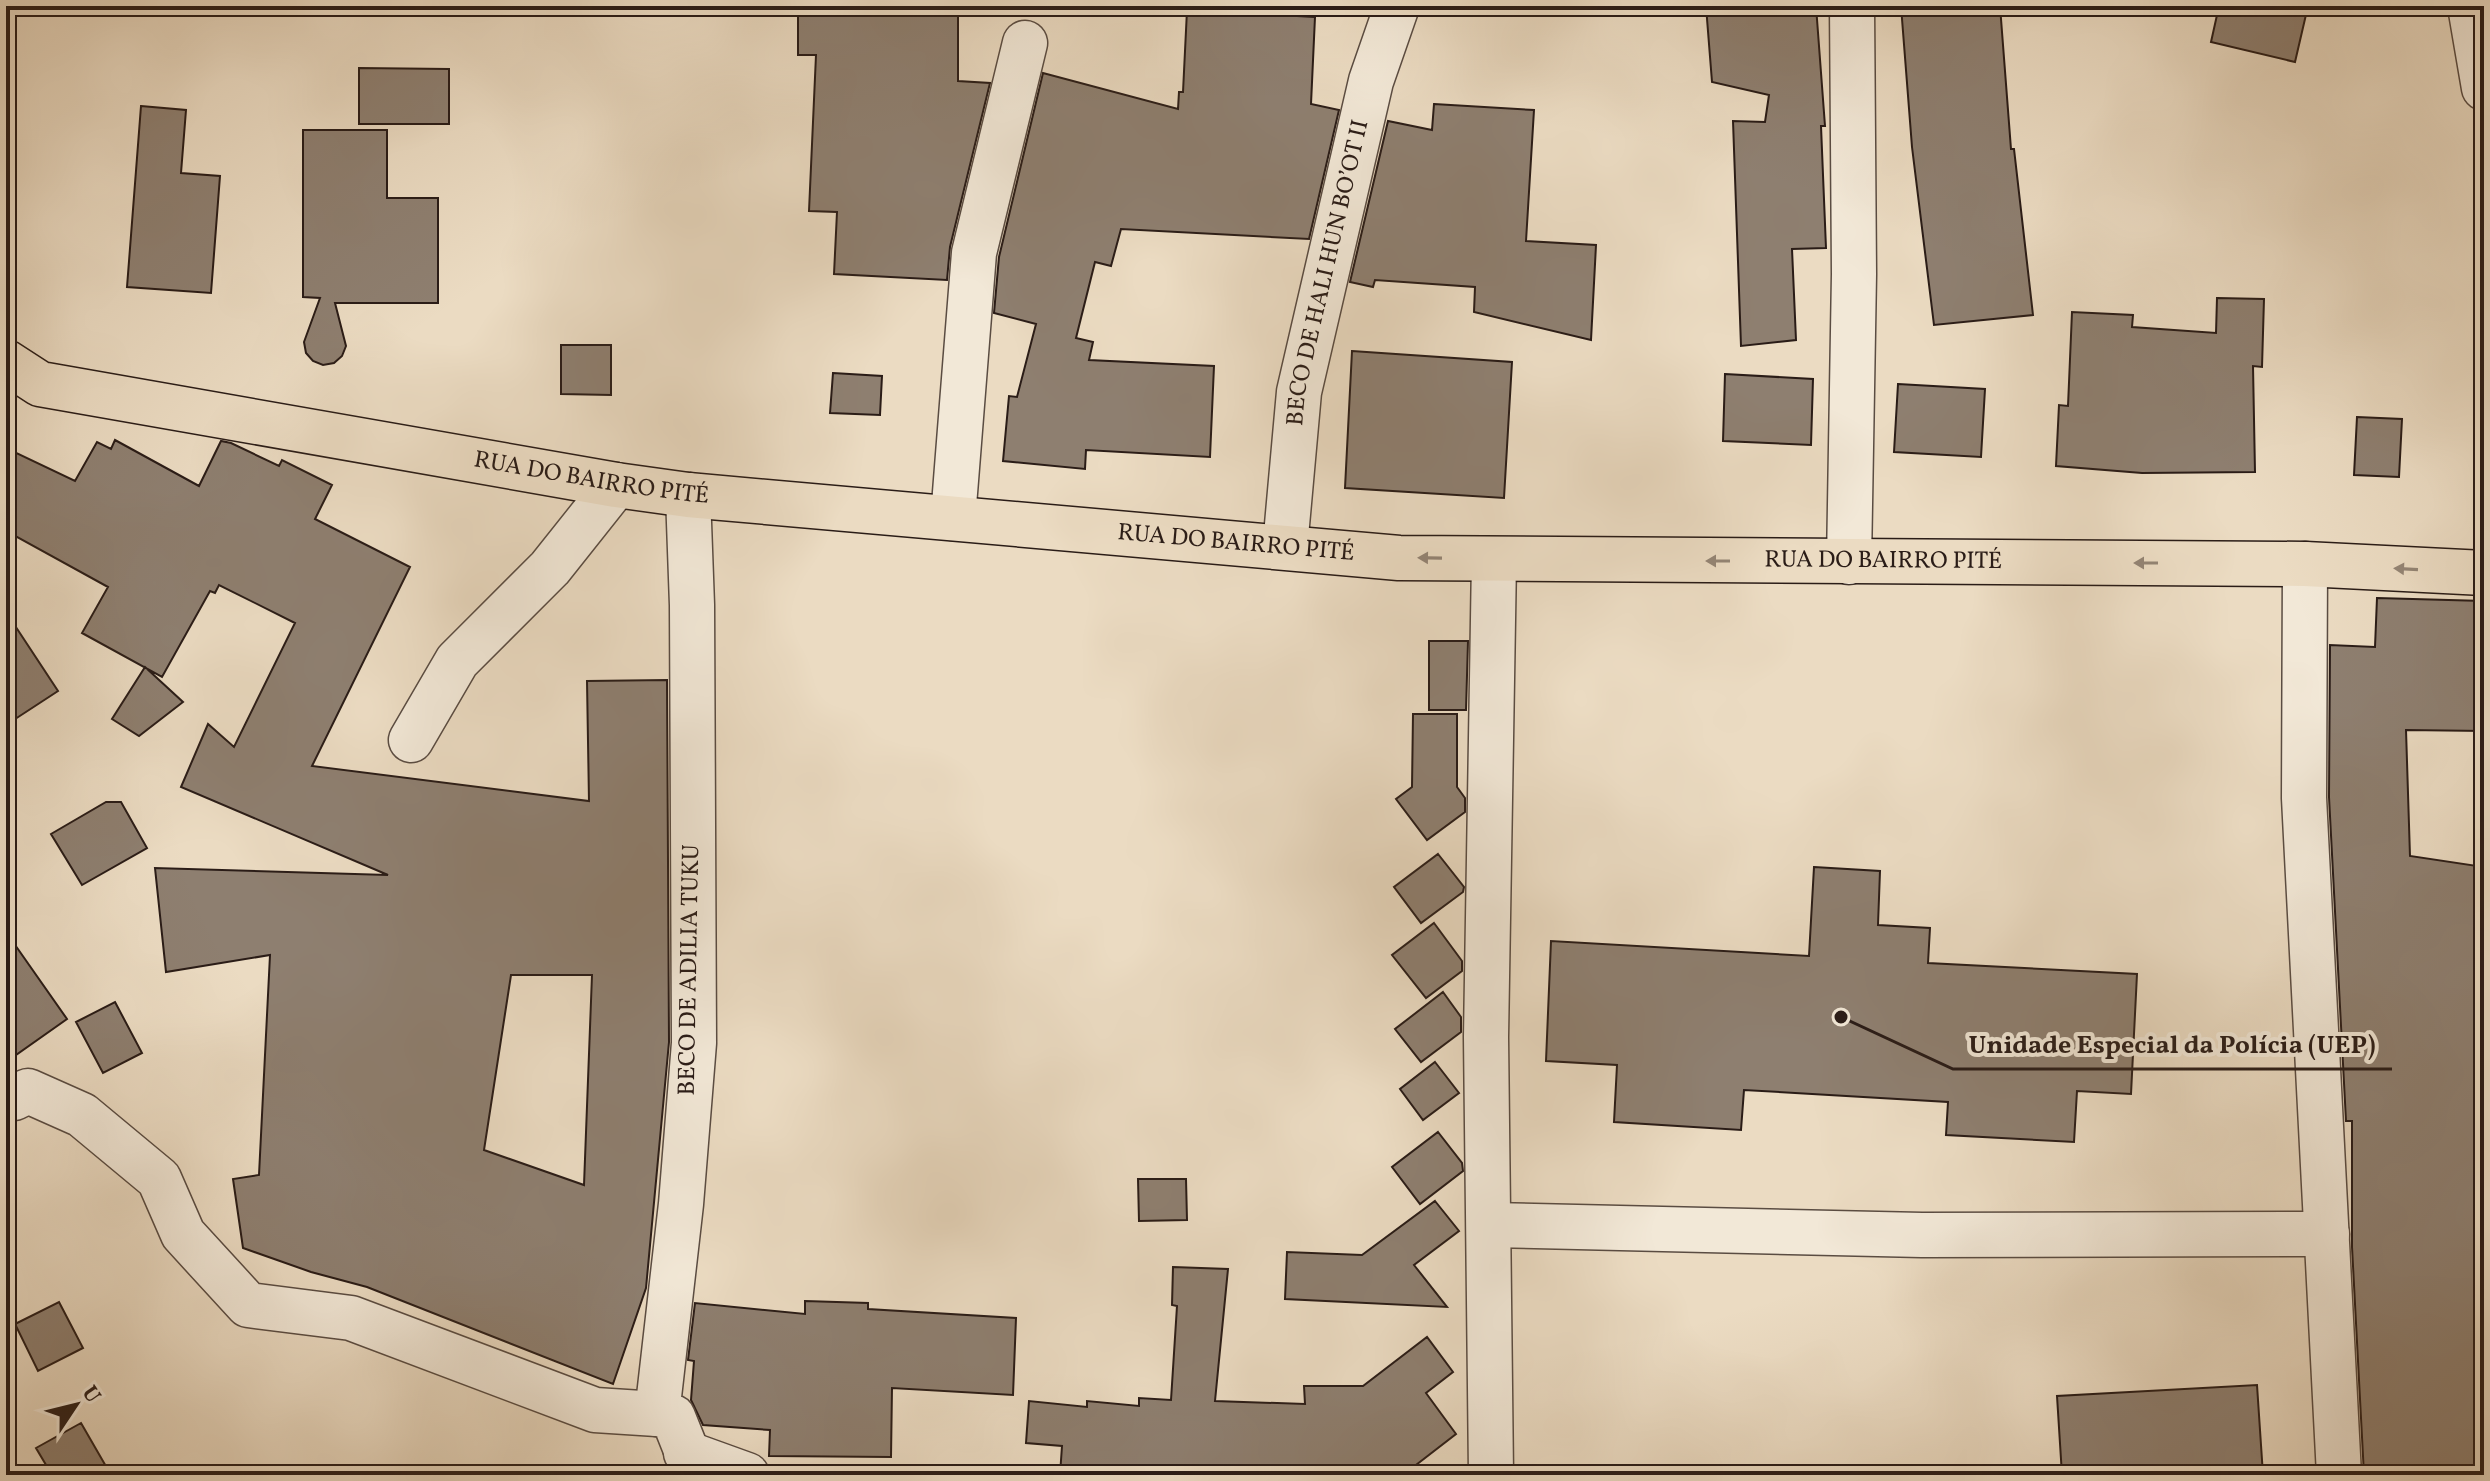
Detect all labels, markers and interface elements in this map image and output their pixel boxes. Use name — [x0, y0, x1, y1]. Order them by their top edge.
street label: BECO DE HALI HUN BO’OT II — [1279, 117, 1378, 427]
street label: RUA DO BAIRRO PITÉ — [471, 443, 710, 514]
street label: RUA DO BAIRRO PITÉ — [1116, 516, 1356, 571]
street label: RUA DO BAIRRO PITÉ — [1764, 543, 2002, 579]
one-way arrow — [1417, 552, 1442, 565]
one-way arrow — [1705, 555, 1730, 567]
one-way arrow — [2133, 557, 2158, 569]
one-way arrow — [2393, 563, 2418, 576]
street label: BECO DE ADILIA TUKU — [671, 844, 709, 1096]
callout: Unidade Especial da Polícia (UEP) — [1953, 1019, 2392, 1069]
text: Unidade Especial da Polícia (UEP) — [1968, 1028, 2376, 1064]
north arrow — [36, 1365, 116, 1445]
text: U — [73, 1380, 107, 1410]

